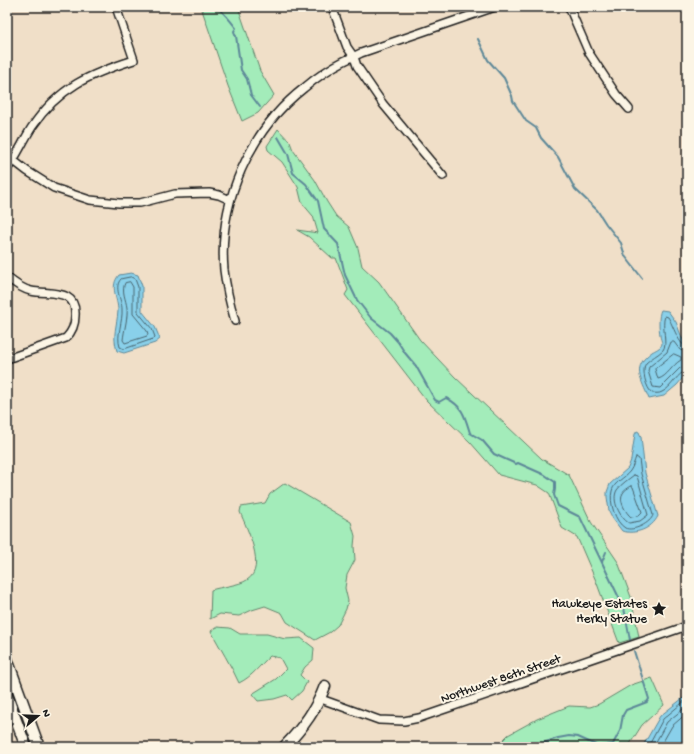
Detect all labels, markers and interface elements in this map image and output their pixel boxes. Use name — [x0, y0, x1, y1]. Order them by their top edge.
place label: Hawkeye Estates Herky Statue — [551, 597, 648, 627]
place icon: Hawkeye Estates Herky Statue — [650, 600, 668, 618]
street label: Northwest 86th Street — [439, 651, 564, 707]
north arrow — [18, 696, 58, 736]
text: N — [39, 708, 52, 719]

